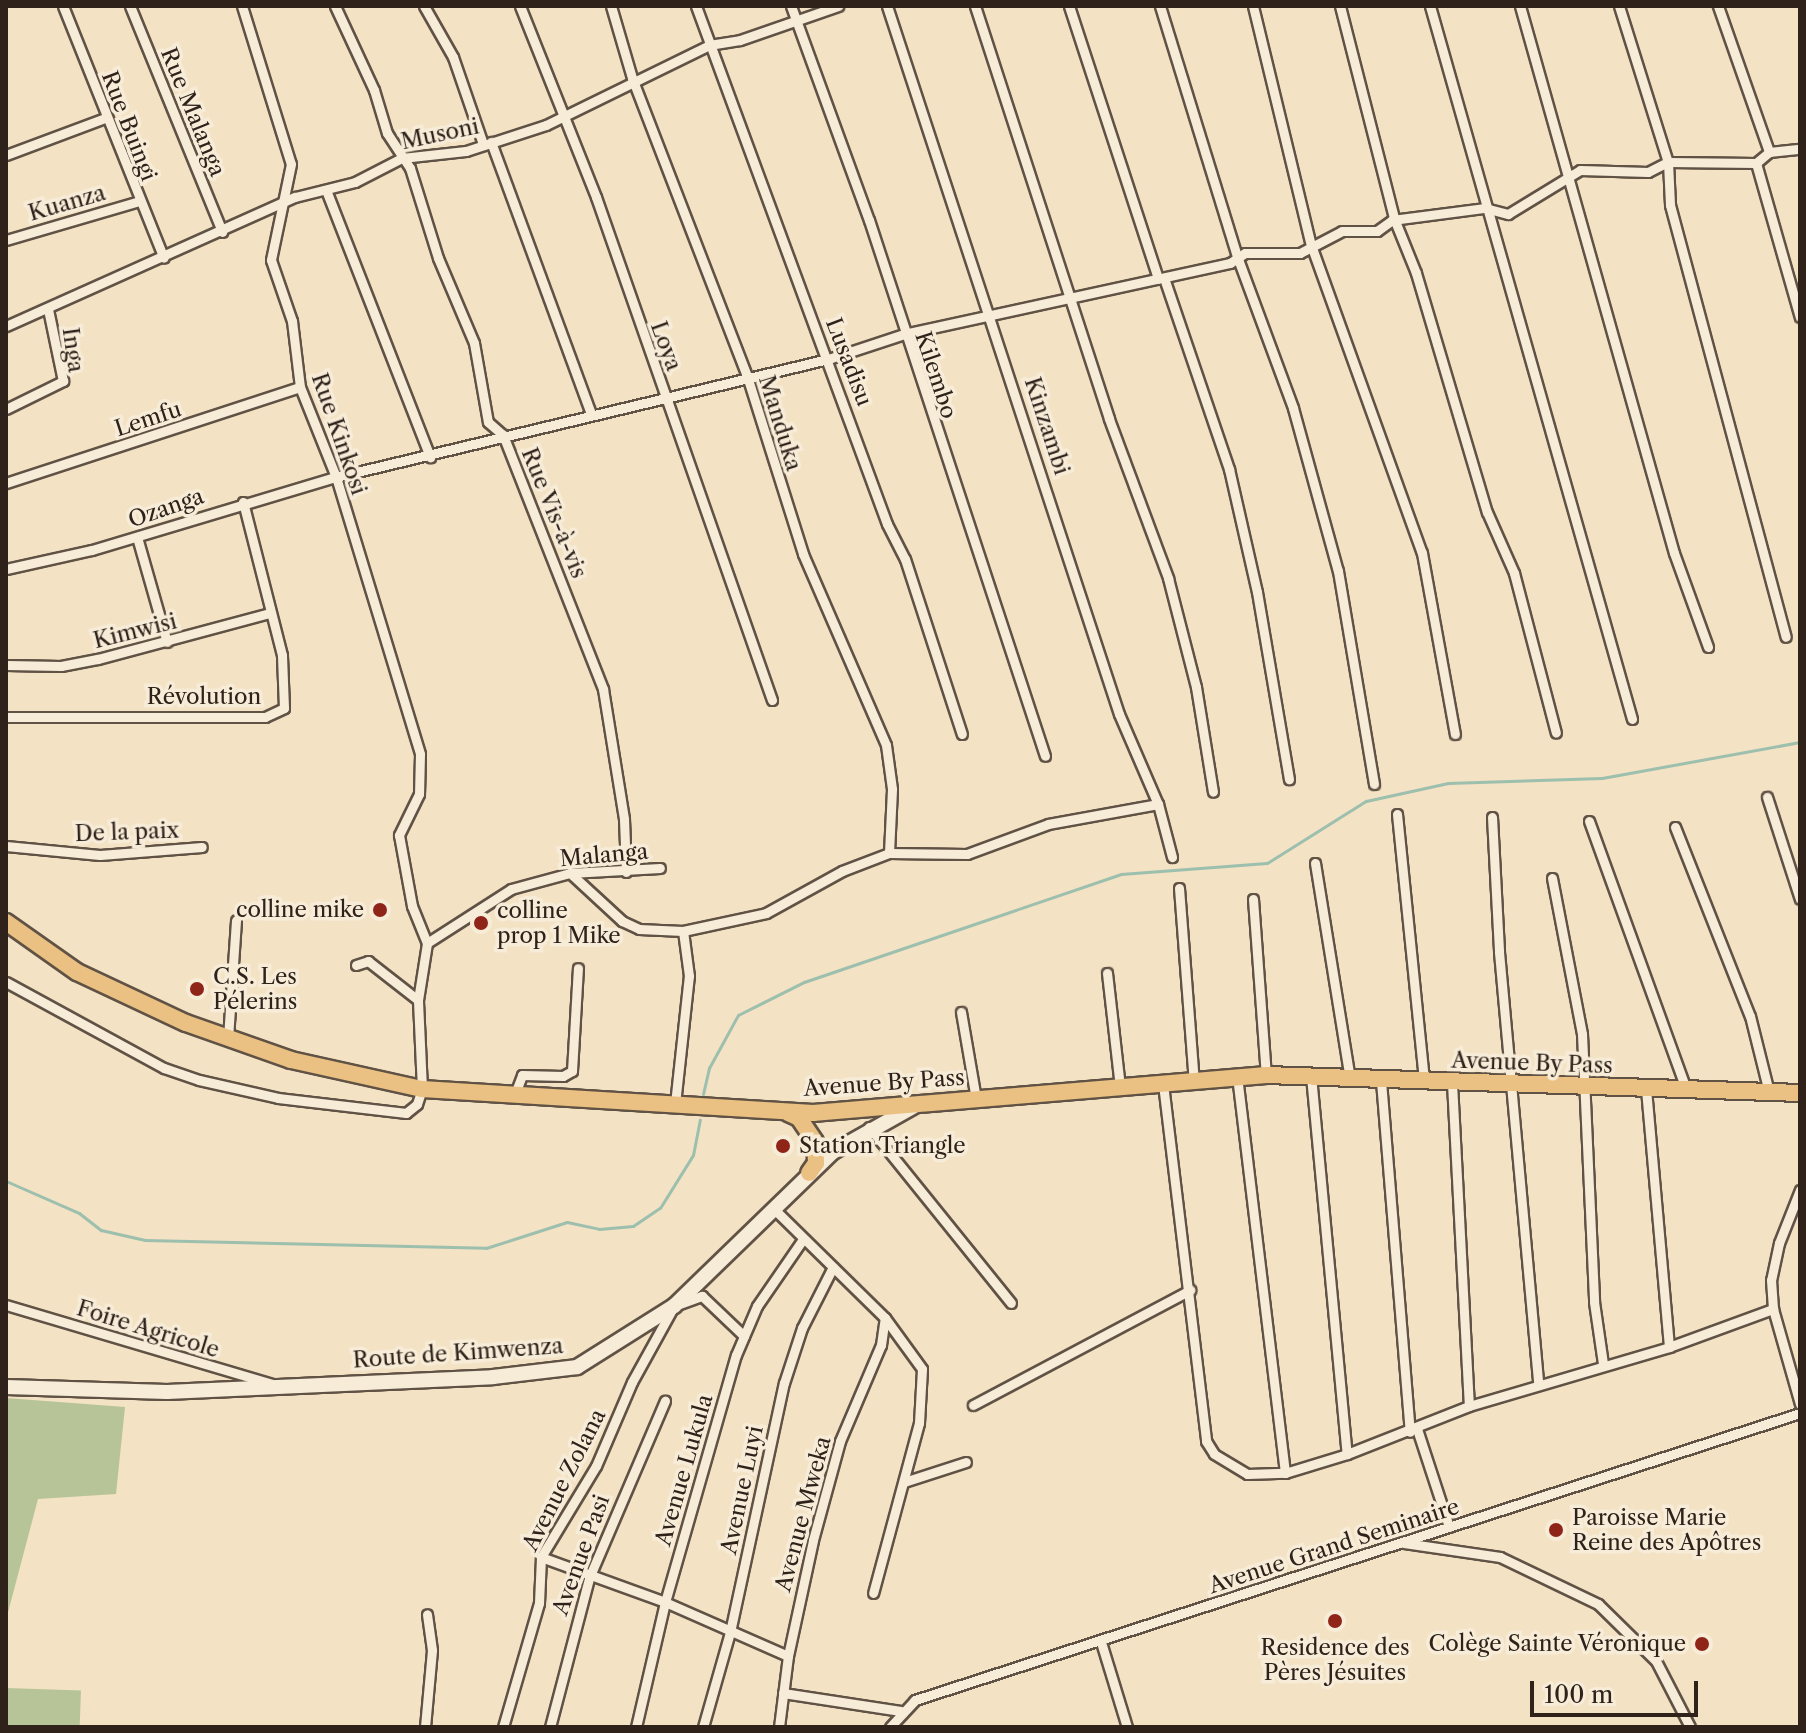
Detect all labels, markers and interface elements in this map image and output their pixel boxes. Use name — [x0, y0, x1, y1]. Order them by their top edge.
street label: Rue Malanga — [155, 44, 231, 180]
street label: Rue Buingi — [96, 67, 162, 185]
street label: Musoni — [399, 113, 481, 155]
street label: Kuanza — [25, 179, 109, 227]
street label: Lusadisu — [820, 314, 878, 410]
street label: Loya — [645, 318, 687, 374]
street label: Inga — [57, 326, 89, 374]
street label: Kilembo — [910, 328, 962, 422]
street label: Rue Kinkosi — [306, 370, 372, 498]
street label: Manduka — [753, 372, 807, 474]
street label: Kinzambi — [1019, 374, 1075, 478]
street label: Lemfu — [111, 396, 185, 442]
street label: Rue Vis-à-vis — [516, 444, 592, 582]
street label: Ozanga — [125, 483, 207, 533]
street label: Kimwisi — [91, 608, 179, 654]
street label: Révolution — [147, 684, 261, 710]
street label: De la paix — [74, 817, 180, 847]
street label: Malanga — [559, 838, 649, 872]
place label: colline mike — [236, 897, 364, 923]
place label: colline prop 1 Mike — [497, 897, 621, 948]
marker: colline mike — [371, 901, 389, 919]
marker: colline prop 1 Mike — [472, 914, 490, 932]
place label: C.S. Les Pélerins — [213, 963, 297, 1014]
marker: C.S. Les Pélerins — [188, 980, 206, 998]
street label: Avenue By Pass — [1450, 1047, 1614, 1079]
street label: Avenue By Pass — [802, 1064, 966, 1102]
place label: Station Triangle — [799, 1133, 966, 1159]
marker: Station Triangle — [774, 1137, 792, 1155]
street label: Foire Agricole — [73, 1295, 223, 1363]
street label: Route de Kimwenza — [352, 1332, 564, 1374]
street label: Avenue Lukula — [650, 1391, 718, 1549]
street label: Avenue Zolana — [517, 1405, 611, 1555]
street label: Avenue Luyi — [715, 1423, 769, 1557]
street label: Avenue Mweka — [770, 1434, 836, 1594]
street label: Avenue Pasi — [547, 1491, 615, 1619]
street label: Avenue Grand Seminaire — [1206, 1493, 1462, 1599]
place label: Paroisse Marie Reine des Apôtres — [1572, 1504, 1762, 1556]
marker: Paroisse Marie Reine des Apôtres — [1547, 1521, 1565, 1539]
marker: Residence des Pères Jésuites — [1326, 1612, 1344, 1630]
place label: Colège Sainte Véronique — [1428, 1631, 1686, 1657]
place label: Residence des Pères Jésuites — [1260, 1634, 1410, 1686]
marker: Colège Sainte Véronique — [1693, 1635, 1711, 1653]
scale bar — [1534, 1665, 1702, 1715]
text: 100 m — [1544, 1680, 1613, 1709]

